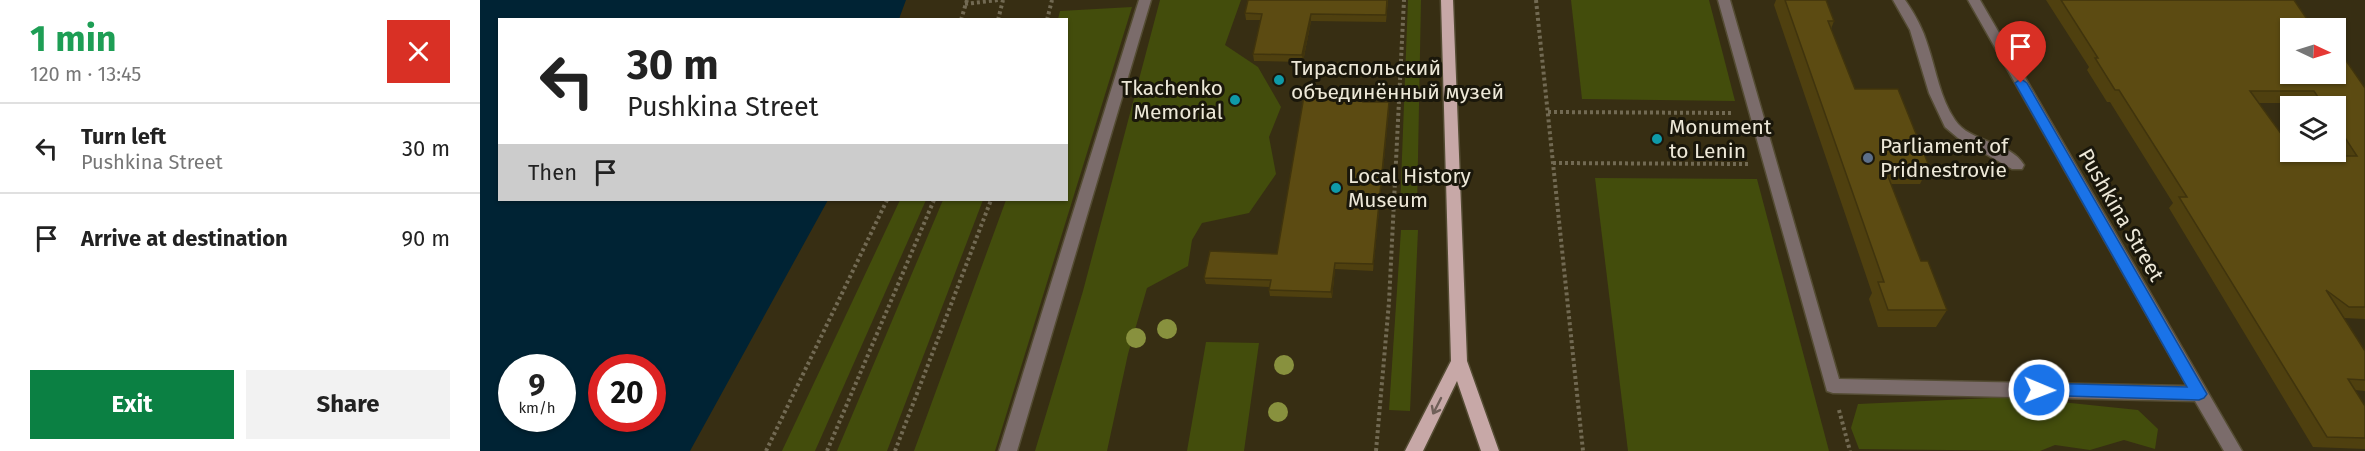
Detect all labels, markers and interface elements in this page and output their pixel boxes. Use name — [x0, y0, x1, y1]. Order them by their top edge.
text: 1 min — [30, 17, 117, 61]
north arrow — [2280, 18, 2346, 84]
map controls — [2280, 18, 2346, 162]
button: close — [387, 20, 450, 83]
pin — [1995, 21, 2046, 83]
icon: arrive — [2004, 30, 2037, 63]
text: 30 m — [627, 40, 719, 90]
icon: left — [528, 42, 606, 120]
place label: Тираспольский объединённый музей — [1291, 55, 1504, 105]
text: 120 m · 13:45 — [30, 62, 141, 86]
marker: Тираспольский объединённый музей — [1272, 73, 1286, 87]
place label: Tkachenko Memorial — [1121, 75, 1223, 125]
text: Pushkina Street — [627, 91, 818, 123]
marker: Tkachenko Memorial — [1228, 93, 1242, 107]
button: layers — [2280, 96, 2346, 162]
place label: Monument to Lenin — [1669, 114, 1772, 164]
text: Turn left — [81, 123, 166, 150]
icon: left — [30, 132, 63, 165]
marker: Monument to Lenin — [1650, 132, 1664, 146]
place label: Parliament of Pridnestrovie — [1880, 133, 2010, 183]
text: 30 m — [402, 135, 450, 162]
street label: Pushkina Street — [2073, 144, 2170, 286]
text: Pushkina Street — [81, 150, 223, 174]
marker: Parliament of Pridnestrovie — [1861, 151, 1875, 165]
icon: arrive — [589, 156, 622, 189]
text: Then — [528, 159, 577, 186]
place label: Local History Museum — [1348, 163, 1472, 213]
marker: Local History Museum — [1329, 181, 1343, 195]
icon: arrive — [30, 222, 63, 255]
text: Arrive at destination — [81, 225, 288, 252]
text: 90 m — [401, 225, 450, 252]
speed limit sign: 20 — [588, 354, 666, 432]
position arrow — [2007, 358, 2071, 422]
text: 9 — [529, 368, 545, 404]
button: Exit — [30, 370, 234, 439]
button: Share — [246, 370, 450, 439]
one-way arrow — [1430, 397, 1442, 415]
text: km/h — [518, 399, 556, 417]

